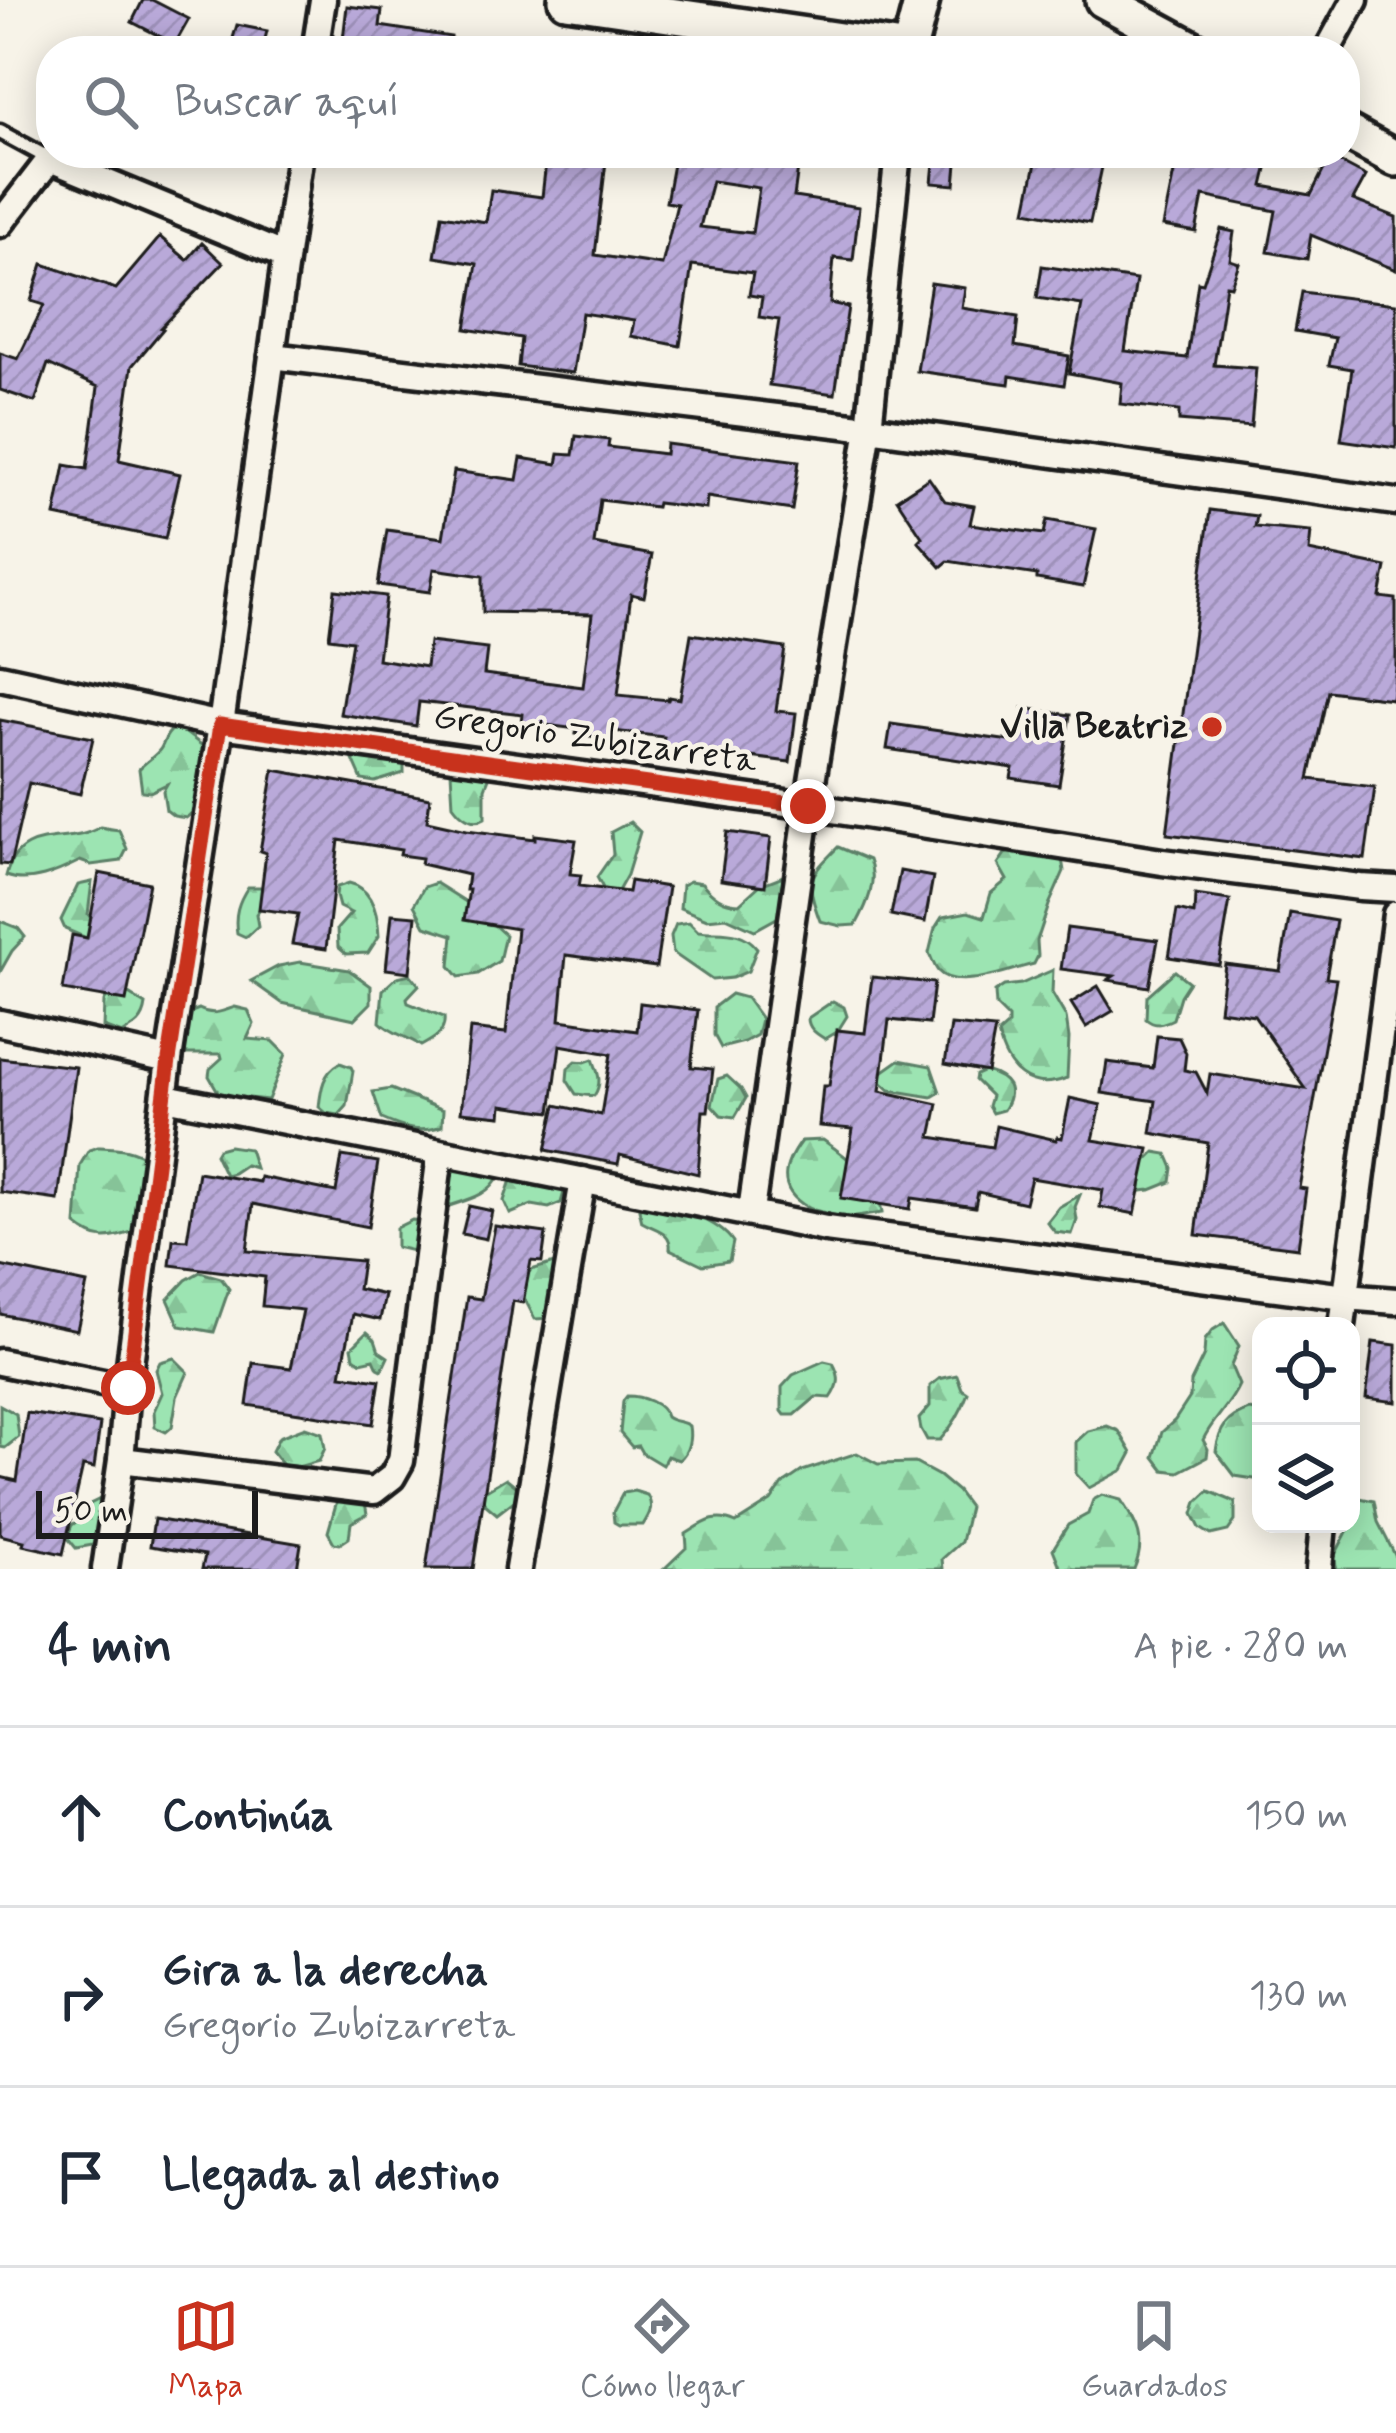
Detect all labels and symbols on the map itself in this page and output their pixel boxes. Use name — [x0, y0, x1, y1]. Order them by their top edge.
street label: Gregorio Zubizarreta — [430, 694, 760, 788]
place label: Villa Beatriz — [1000, 704, 1188, 751]
marker: Villa Beatriz — [1199, 714, 1225, 740]
route end — [781, 779, 835, 833]
route start — [101, 1361, 155, 1415]
scale bar — [36, 1485, 258, 1538]

